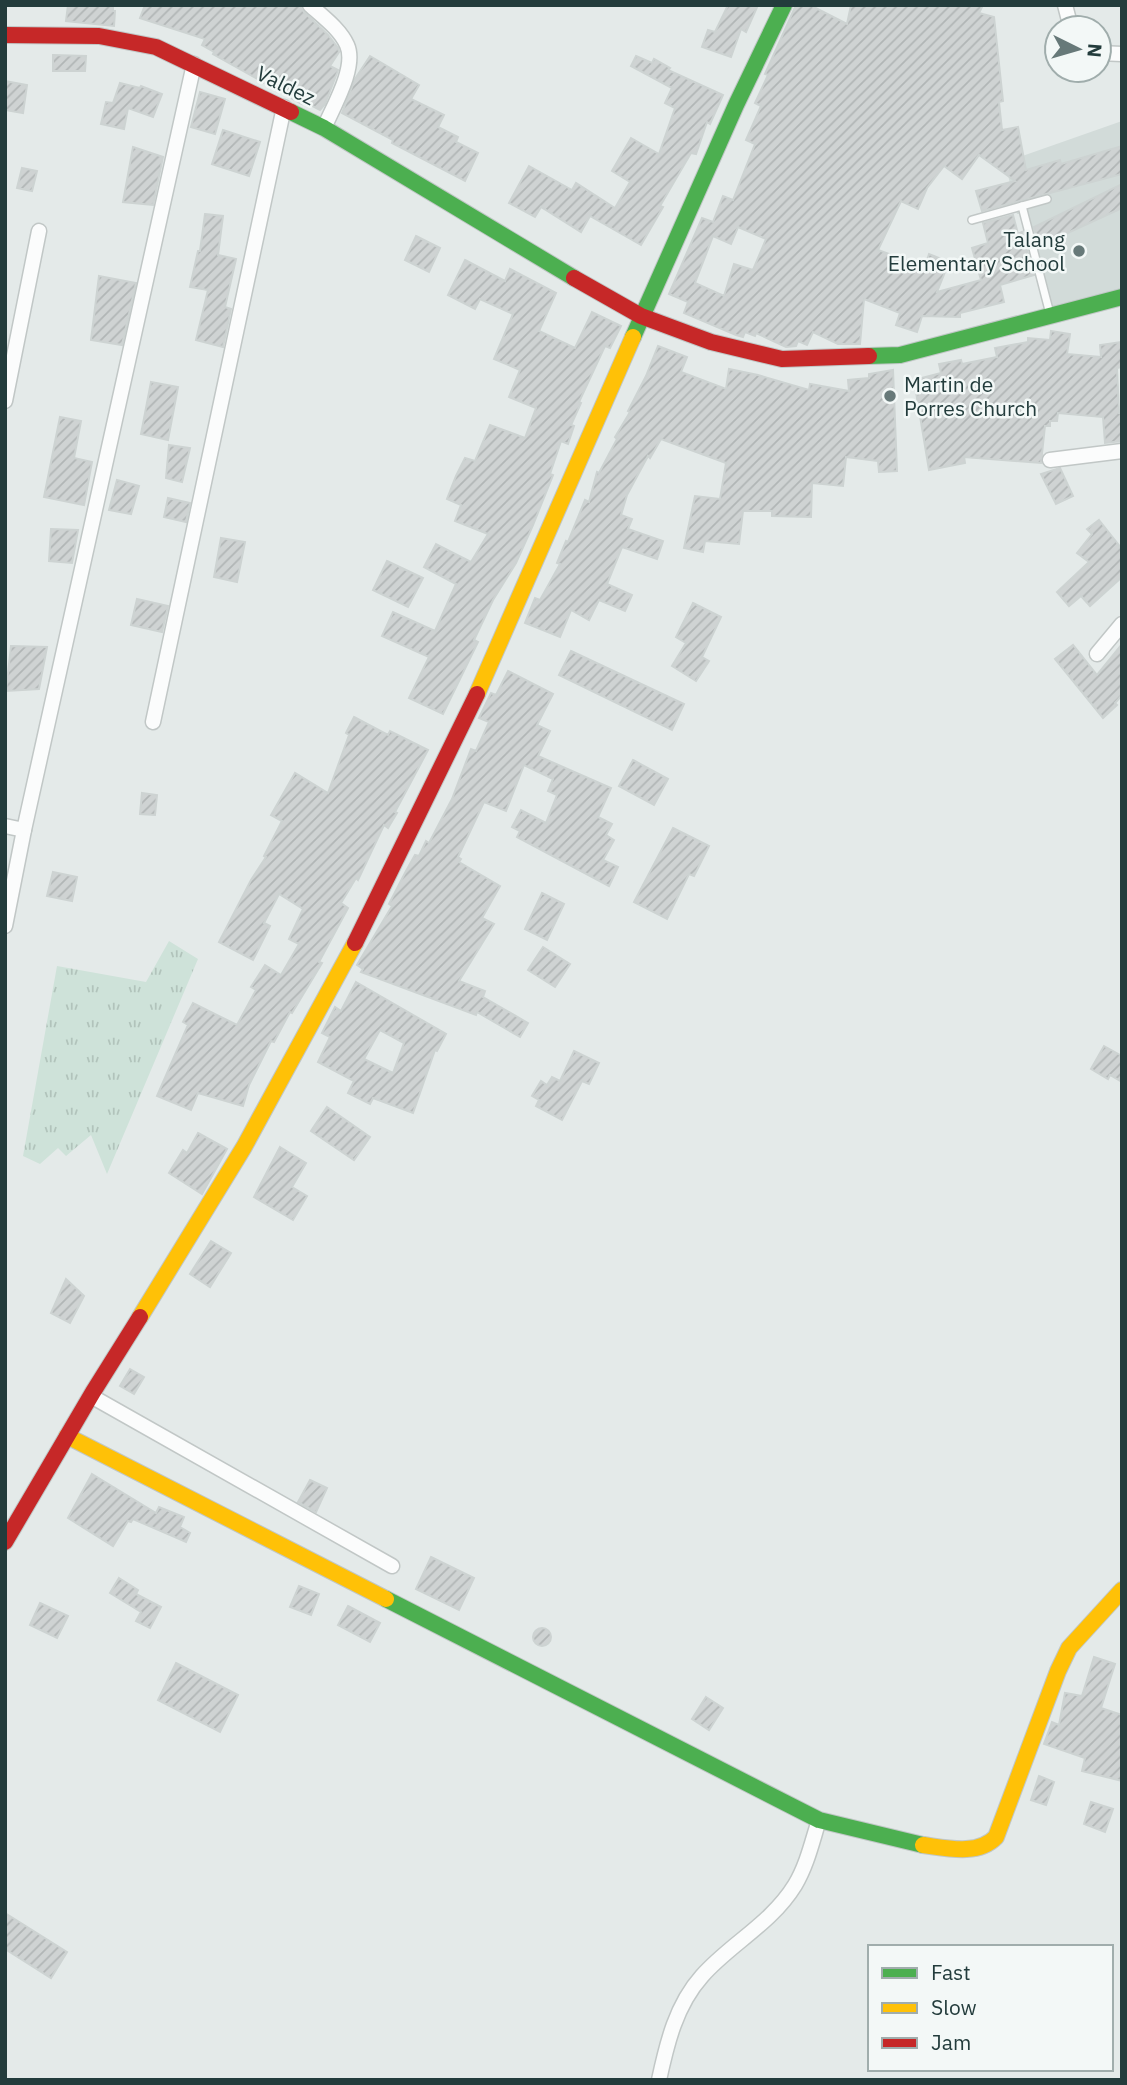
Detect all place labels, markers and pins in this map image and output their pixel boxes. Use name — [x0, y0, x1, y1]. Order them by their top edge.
place label: Talang Elementary School — [888, 225, 1065, 277]
marker: Talang Elementary School — [1071, 243, 1087, 259]
place label: Martin de Porres Church — [904, 370, 1037, 422]
marker: Martin de Porres Church — [882, 388, 898, 404]

